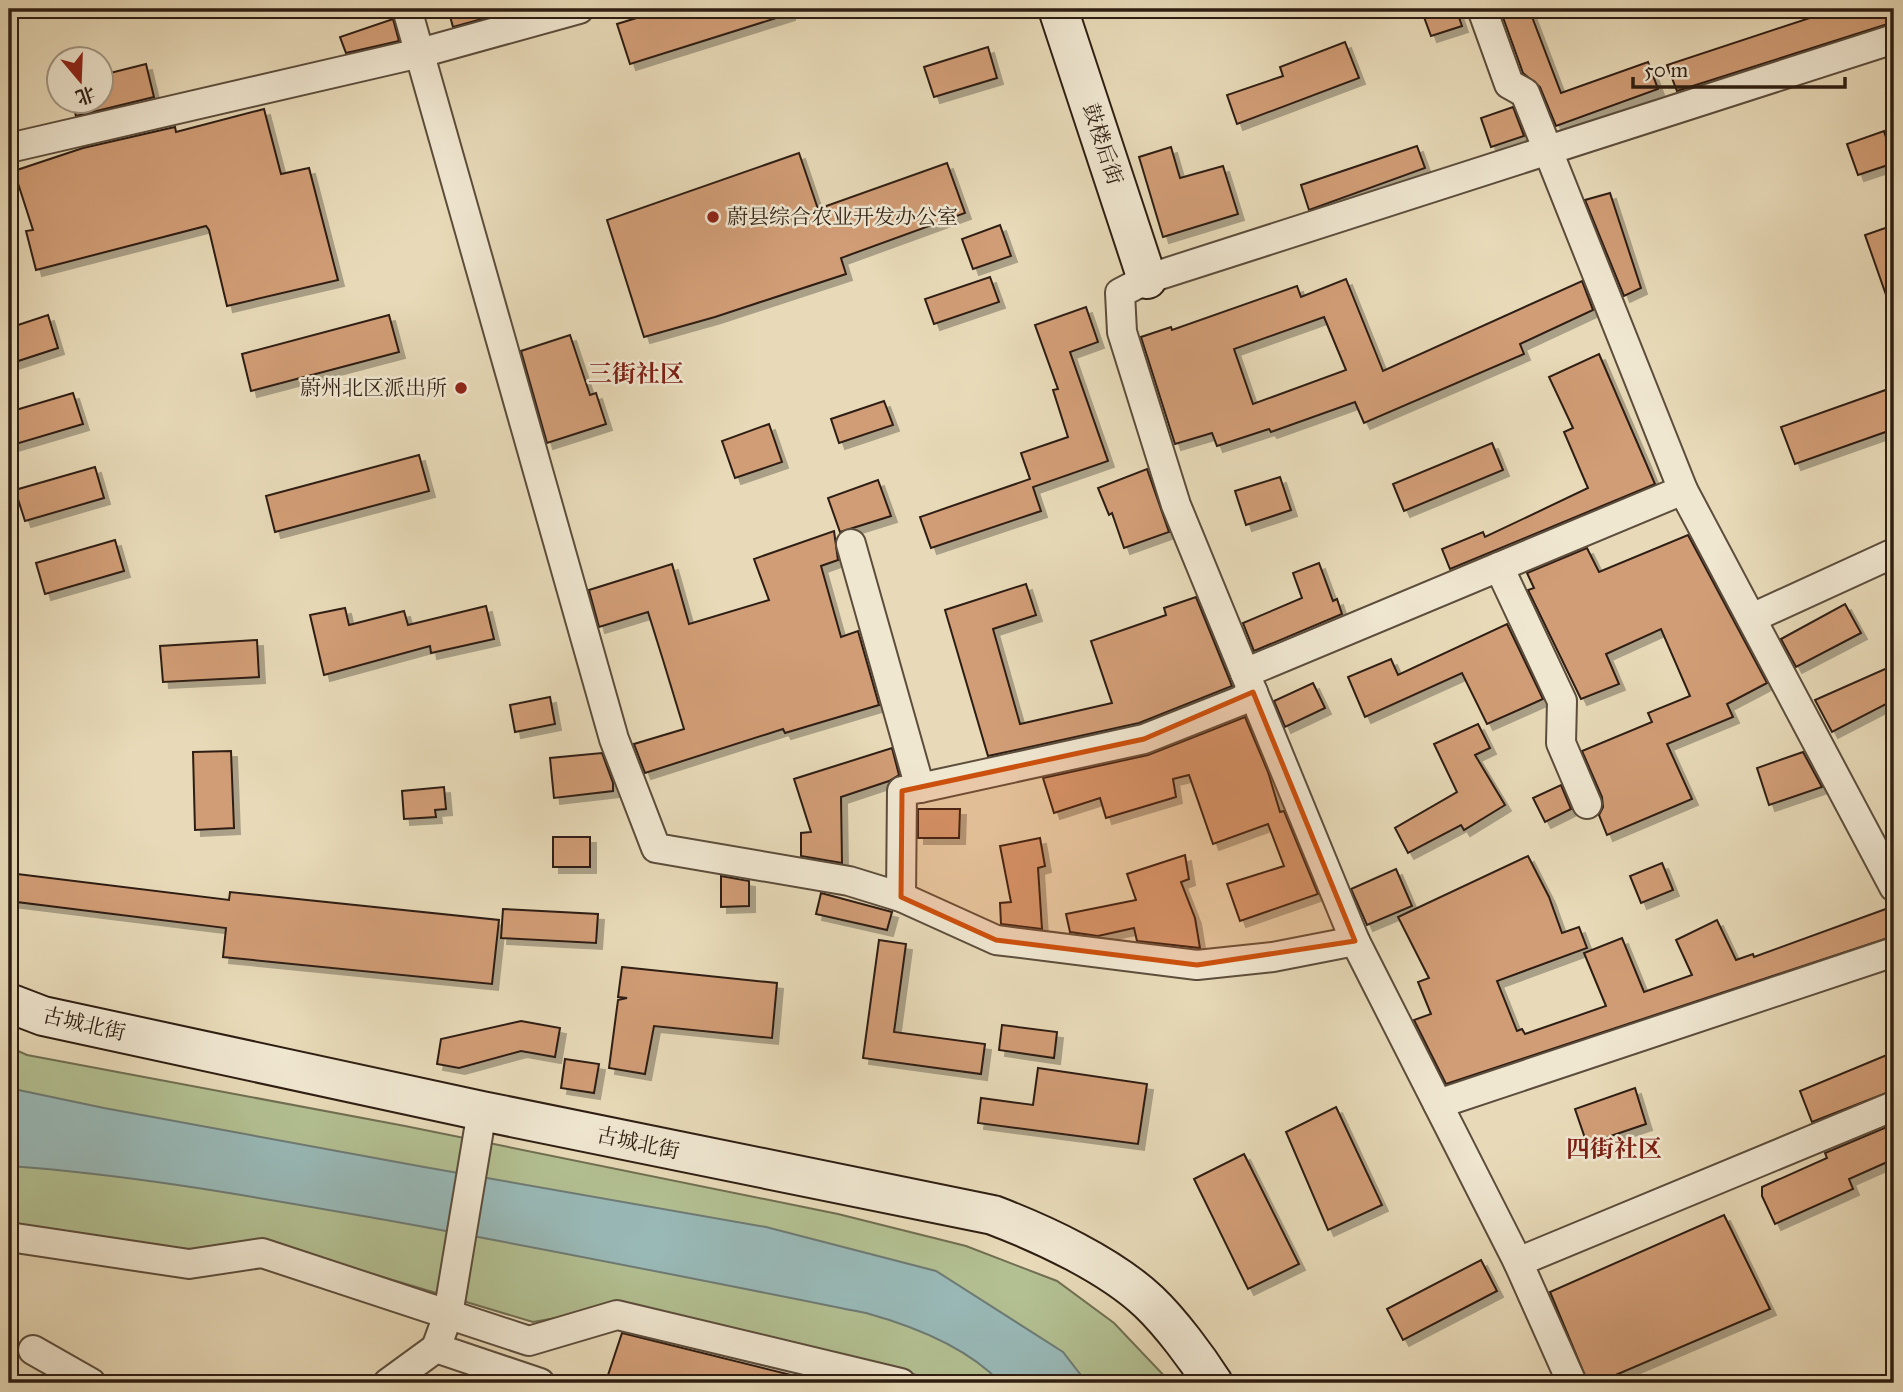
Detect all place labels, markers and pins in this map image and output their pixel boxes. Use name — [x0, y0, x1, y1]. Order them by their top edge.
place label: 蔚县综合农业开发办公室 — [727, 204, 958, 230]
marker: 蔚县综合农业开发办公室 — [705, 209, 721, 225]
place label: 蔚州北区派出所 — [300, 375, 447, 401]
marker: 蔚州北区派出所 — [453, 380, 469, 396]

